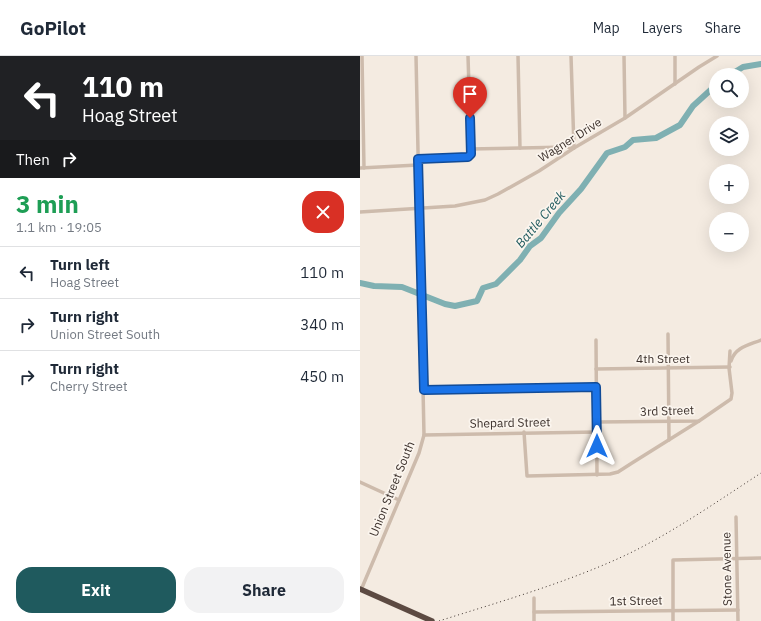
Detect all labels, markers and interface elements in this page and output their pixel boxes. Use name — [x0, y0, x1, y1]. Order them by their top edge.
text: GoPilot — [20, 16, 86, 40]
text: Map — [593, 19, 620, 37]
text: Layers — [642, 19, 683, 37]
text: Share — [705, 19, 741, 37]
text: 110 m — [82, 68, 164, 105]
map controls — [709, 68, 749, 252]
button: search — [709, 68, 749, 108]
icon: left — [16, 72, 68, 124]
pin — [453, 77, 487, 118]
icon: arrive — [459, 83, 481, 105]
text: Hoag Street — [82, 104, 178, 127]
street label: Wagner Drive — [535, 114, 605, 165]
button: layers — [709, 116, 749, 156]
icon: right — [58, 148, 80, 170]
text: Then — [16, 150, 50, 169]
button: + — [709, 164, 749, 204]
water label: Battle Creek — [512, 187, 569, 251]
text: 3 min — [16, 188, 79, 220]
button: close — [302, 191, 344, 233]
button: − — [709, 212, 749, 252]
text: 1.1 km · 19:05 — [16, 219, 102, 236]
text: Turn left — [50, 255, 110, 274]
icon: left — [16, 262, 38, 284]
text: 110 m — [300, 263, 344, 282]
text: Hoag Street — [50, 274, 119, 291]
text: Turn right — [50, 307, 119, 326]
icon: right — [16, 314, 38, 336]
text: 340 m — [300, 315, 344, 334]
text: Union Street South — [50, 326, 160, 343]
street label: 4th Street — [636, 351, 690, 366]
text: Turn right — [50, 359, 119, 378]
icon: right — [16, 366, 38, 388]
text: 450 m — [300, 367, 344, 386]
text: Cherry Street — [50, 378, 127, 395]
street label: 3rd Street — [640, 402, 694, 419]
street label: Shepard Street — [469, 414, 551, 431]
position arrow — [576, 425, 618, 467]
street label: Union Street South — [366, 439, 418, 539]
street label: Stone Avenue — [718, 531, 735, 606]
button: Exit — [16, 567, 176, 613]
button: Share — [184, 567, 344, 613]
street label: 1st Street — [609, 593, 663, 608]

